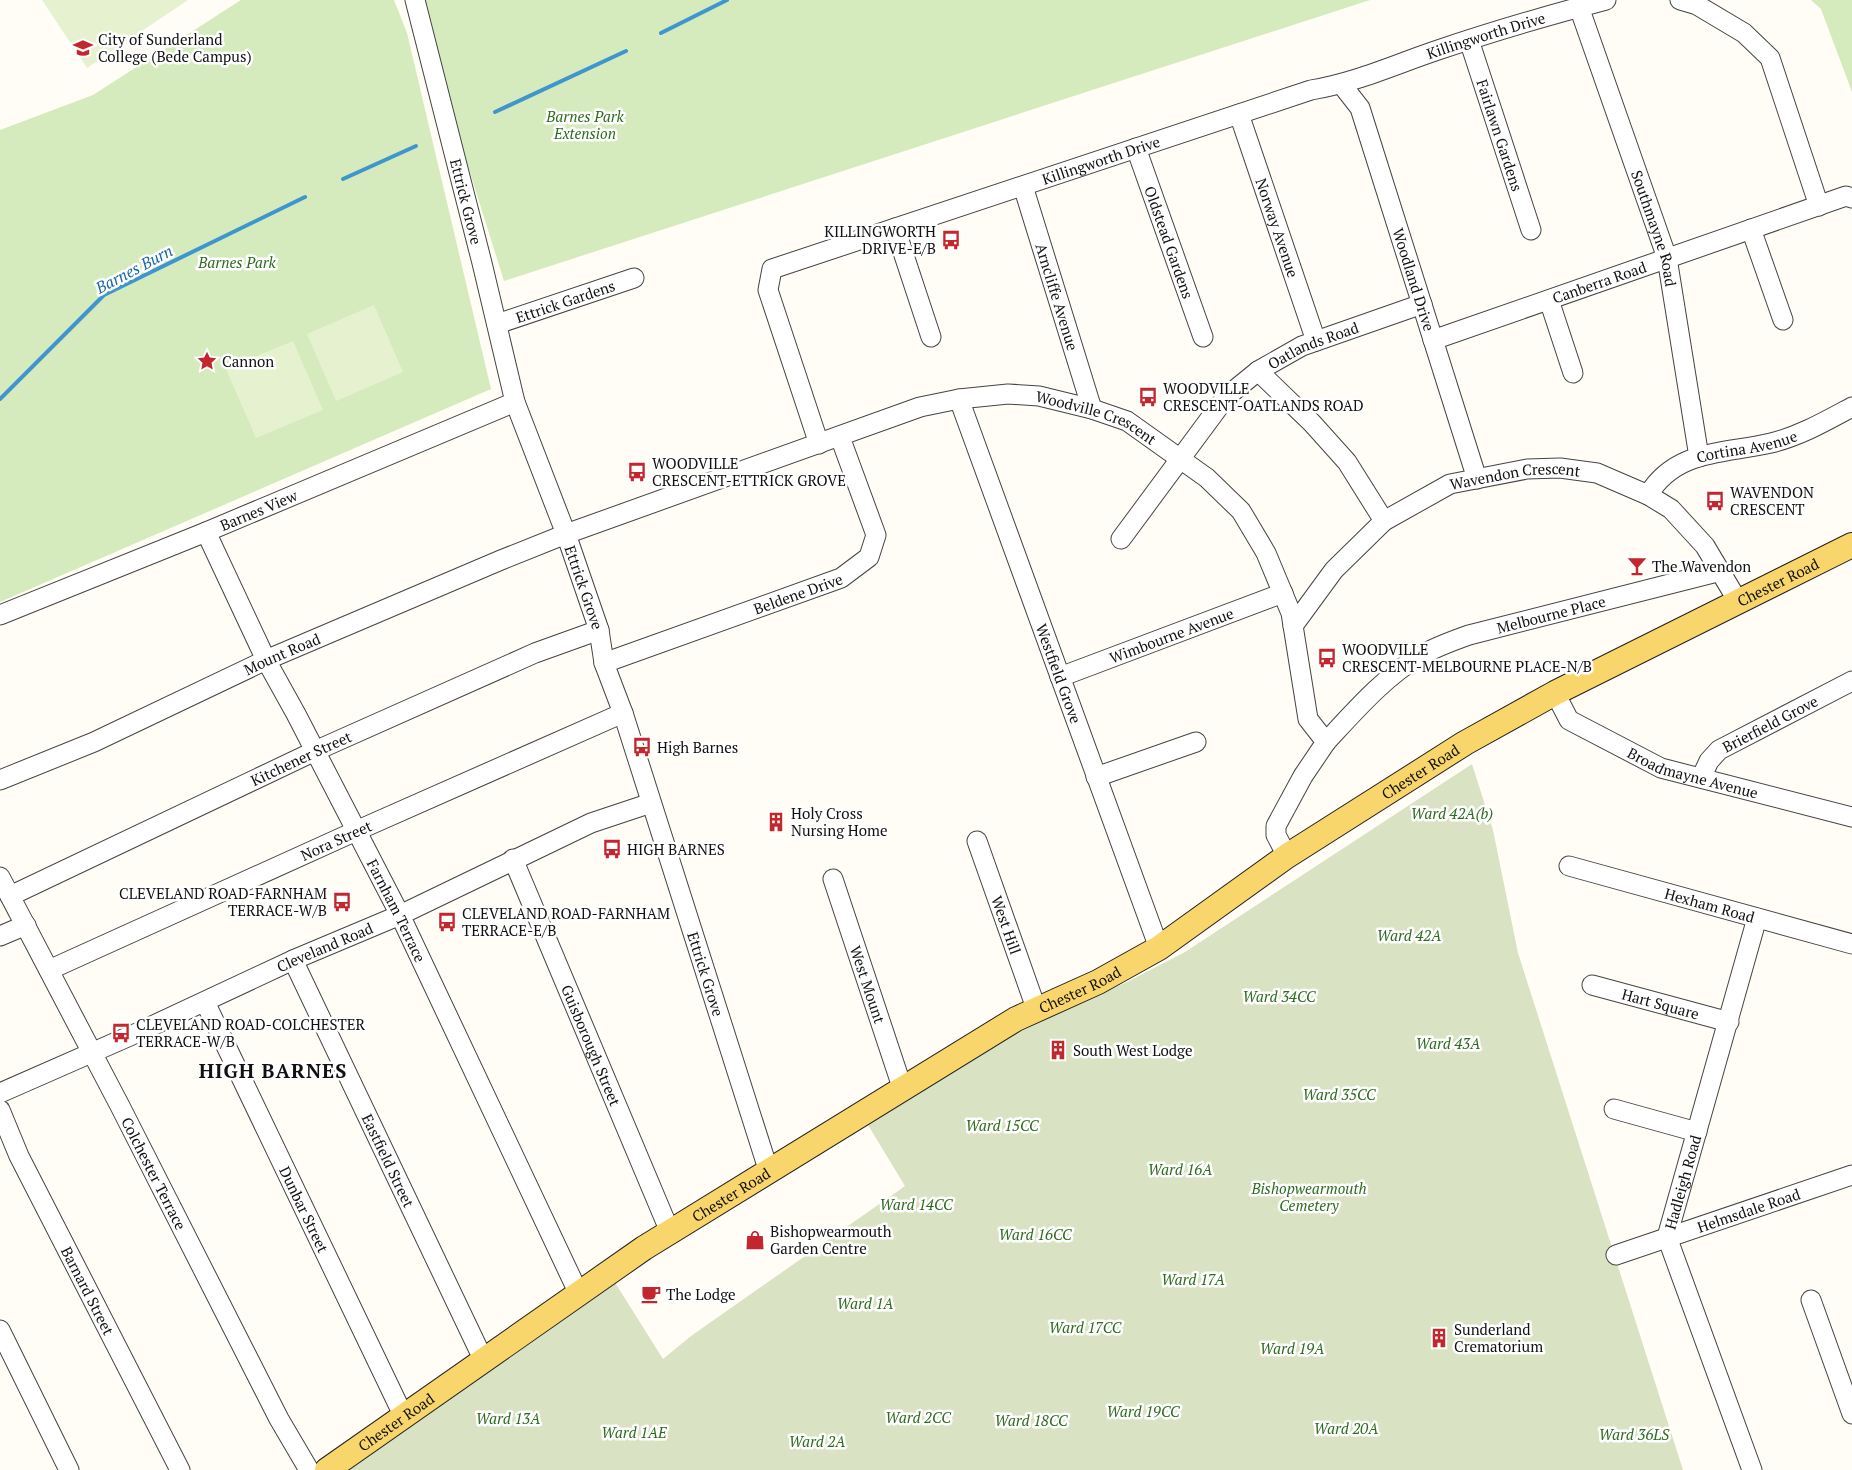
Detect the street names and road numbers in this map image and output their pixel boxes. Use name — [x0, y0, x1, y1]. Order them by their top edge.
street label: Killingworth Drive — [1424, 7, 1547, 63]
street label: Fairlawn Gardens — [1472, 77, 1528, 194]
street label: Killingworth Drive — [1039, 131, 1162, 189]
street label: Ettrick Grove — [446, 157, 487, 246]
street label: Southmayne Road — [1627, 167, 1681, 288]
street label: Norway Avenue — [1251, 175, 1304, 280]
street label: Oldstead Gardens — [1140, 183, 1199, 301]
street label: Woodland Drive — [1388, 226, 1440, 333]
street label: Arncliffe Avenue — [1031, 241, 1083, 353]
street label: Canberra Road — [1550, 256, 1649, 308]
street label: Ettrick Gardens — [513, 275, 618, 327]
street label: Oatlands Road — [1264, 317, 1361, 373]
street label: Woodville Crescent — [1034, 386, 1161, 449]
street label: Cortina Avenue — [1694, 425, 1800, 467]
street label: Wavendon Crescent — [1448, 458, 1582, 494]
street label: Barnes View — [217, 484, 301, 535]
street label: Ettrick Grove — [561, 543, 608, 632]
street label: Chester Road — [1734, 553, 1822, 611]
street label: Beldene Drive — [751, 568, 845, 619]
street label: Melbourne Place — [1495, 591, 1608, 638]
street label: Wimbourne Avenue — [1106, 603, 1236, 668]
street label: Westfield Grove — [1032, 621, 1086, 726]
street label: Mount Road — [240, 628, 323, 679]
street label: Brierfield Grove — [1719, 691, 1821, 757]
street label: Kitchener Street — [247, 726, 355, 790]
street label: Chester Road — [1377, 739, 1463, 804]
street label: Broadmayne Avenue — [1624, 742, 1760, 803]
street label: Nora Street — [297, 815, 375, 865]
street label: Farnham Terrace — [363, 856, 431, 965]
street label: Hexham Road — [1663, 883, 1757, 927]
street label: West Hill — [987, 893, 1026, 957]
street label: Cleveland Road — [273, 918, 376, 976]
street label: Ettrick Grove — [683, 929, 729, 1019]
street label: West Mount — [846, 943, 890, 1026]
street label: Chester Road — [1035, 961, 1124, 1017]
street label: Guisborough Street — [557, 982, 626, 1109]
street label: Hart Square — [1620, 984, 1701, 1024]
street label: Eastfield Street — [358, 1110, 420, 1211]
street label: Colchester Terrace — [117, 1114, 191, 1233]
street label: Hadleigh Road — [1660, 1133, 1705, 1232]
street label: Dunbar Street — [275, 1163, 334, 1256]
street label: Chester Road — [688, 1163, 774, 1226]
street label: Helmsdale Road — [1694, 1183, 1803, 1237]
street label: Barnard Street — [57, 1243, 119, 1339]
street label: Chester Road — [354, 1388, 438, 1455]

